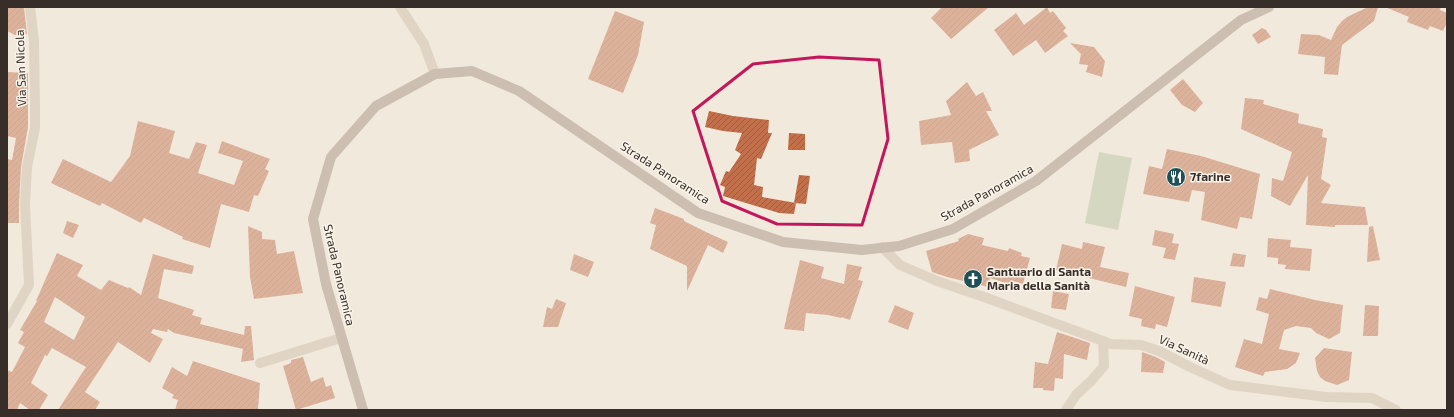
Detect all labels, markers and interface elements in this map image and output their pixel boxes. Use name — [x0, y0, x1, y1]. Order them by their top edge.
street label: Via San Nicola — [12, 29, 28, 107]
street label: Strada Panoramica — [618, 138, 713, 206]
street label: Strada Panoramica — [938, 161, 1035, 223]
restaurant icon: 7farine — [1165, 166, 1187, 188]
place label: 7farine — [1190, 169, 1231, 183]
street label: Strada Panoramica — [322, 223, 358, 327]
place label: Santuario di Santa Maria della Sanità — [987, 264, 1091, 292]
church icon: Santuario di Santa Maria della Sanità — [962, 268, 984, 290]
street label: Via Sanità — [1157, 331, 1212, 367]

